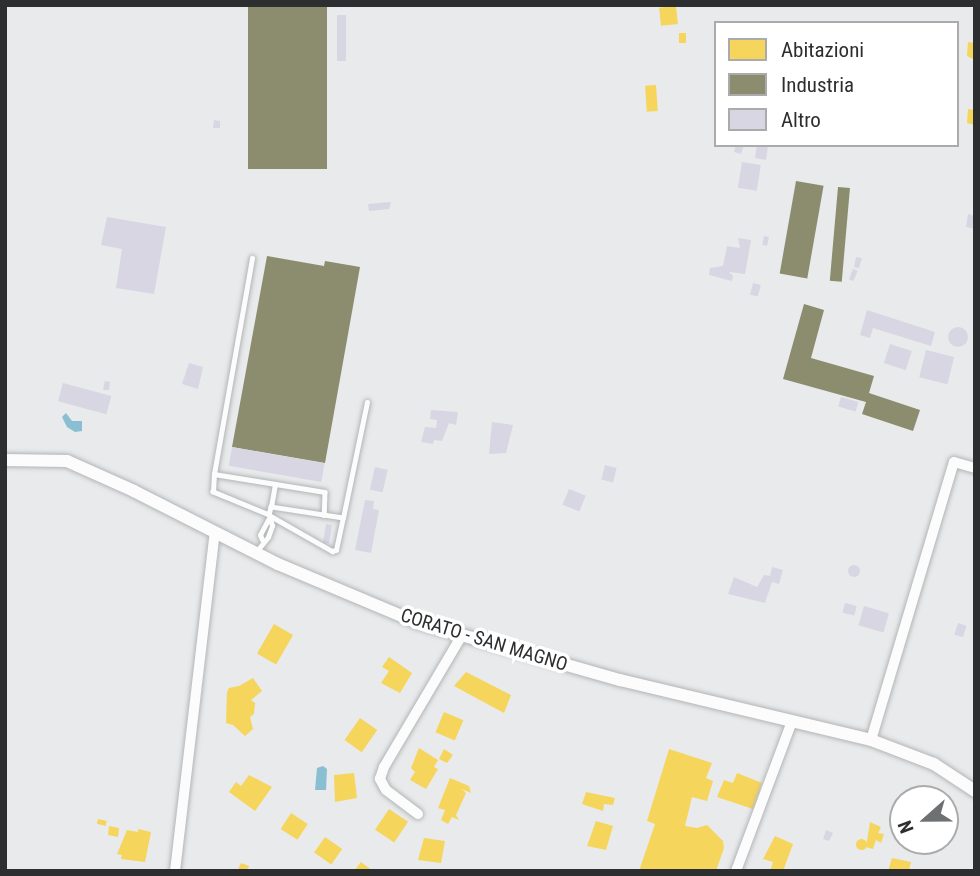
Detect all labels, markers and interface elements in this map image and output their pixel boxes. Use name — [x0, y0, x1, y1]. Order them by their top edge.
legend — [714, 21, 959, 147]
text: Abitazioni — [781, 38, 864, 62]
text: Industria — [781, 73, 854, 97]
text: Altro — [781, 108, 821, 132]
street label: CORATO - SAN MAGNO — [398, 604, 570, 676]
north arrow — [889, 785, 959, 855]
text: N — [893, 817, 919, 837]

